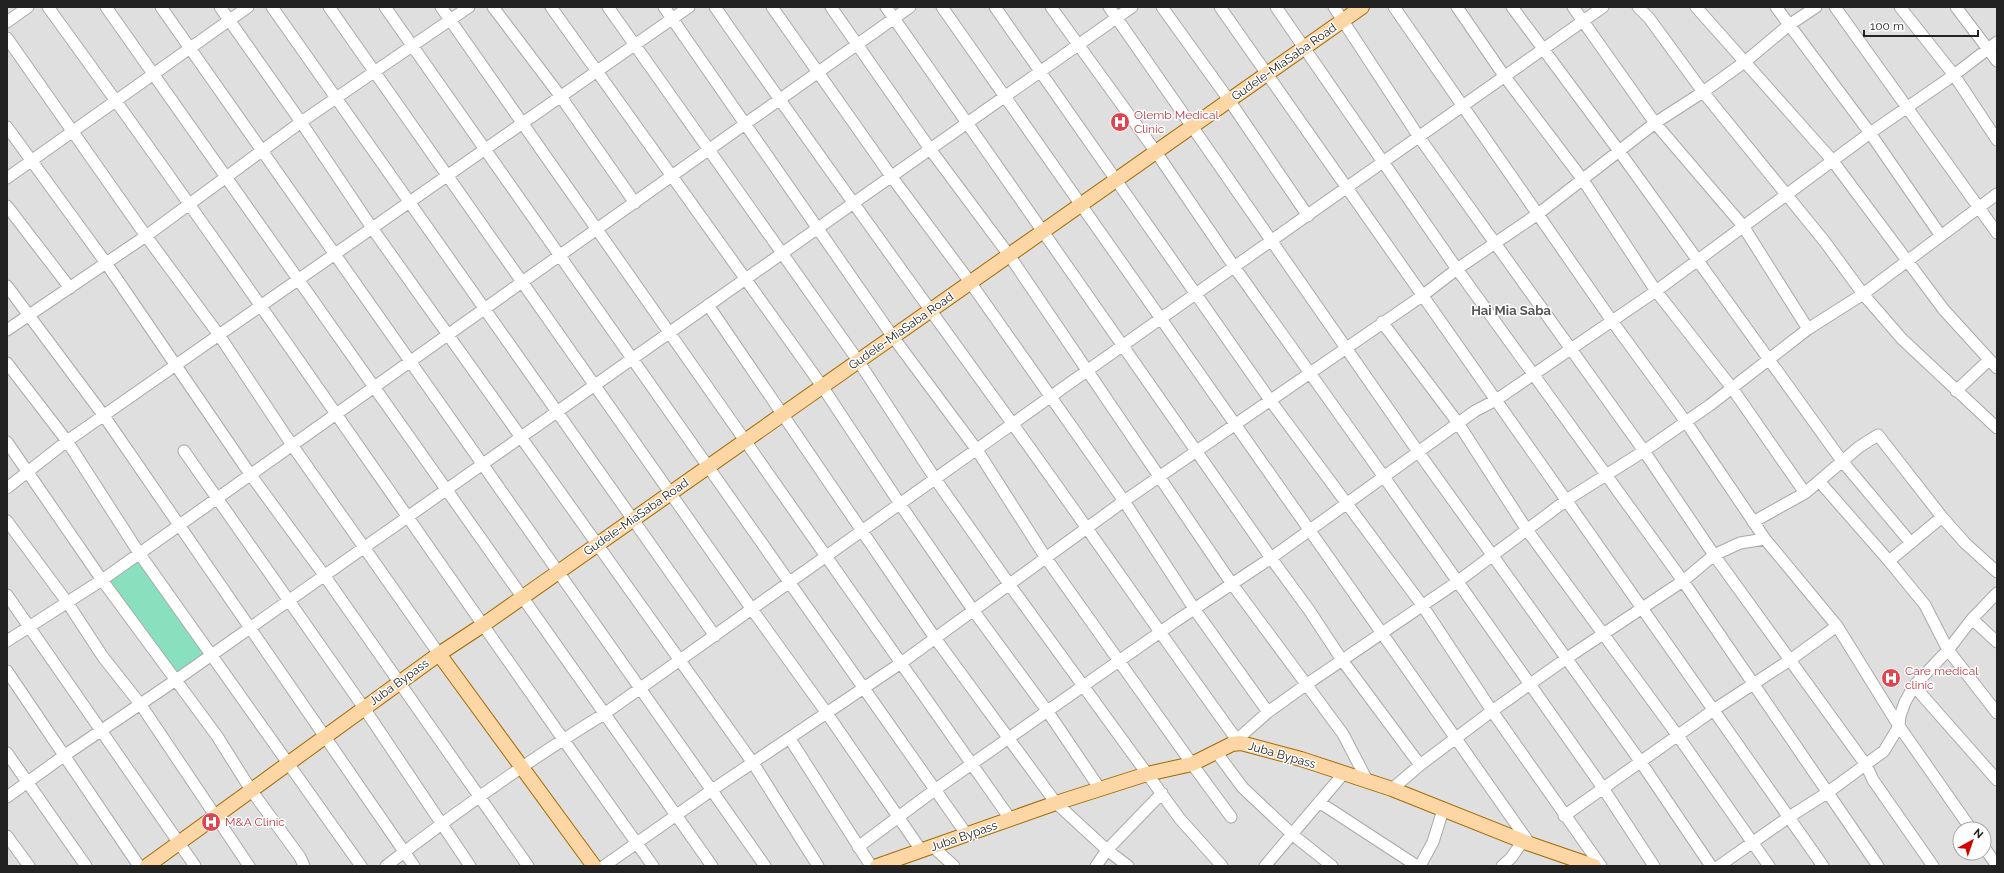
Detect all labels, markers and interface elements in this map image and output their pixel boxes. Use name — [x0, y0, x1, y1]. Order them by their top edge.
scale bar — [1864, 12, 1978, 38]
text: 100 m — [1870, 19, 1904, 33]
street label: Gudele-MiaSaba Road — [1229, 20, 1339, 104]
place label: Olemb Medical Clinic — [1134, 108, 1219, 136]
hospital icon: Olemb Medical Clinic — [1109, 111, 1131, 133]
street label: Gudele-MiaSaba Road — [846, 289, 956, 373]
district label: Hai Mia Saba — [1471, 303, 1551, 318]
street label: Gudele-MiaSaba Road — [581, 475, 691, 559]
street label: Juba Bypass — [367, 656, 432, 708]
place label: Care medical clinic — [1905, 664, 1979, 692]
hospital icon: Care medical clinic — [1880, 667, 1902, 689]
street label: Juba Bypass — [1247, 739, 1318, 771]
hospital icon: M&A Clinic — [200, 811, 222, 833]
place label: M&A Clinic — [225, 815, 285, 829]
street label: Juba Bypass — [929, 818, 999, 854]
north arrow — [1952, 821, 1992, 861]
text: N — [1971, 826, 1986, 841]

